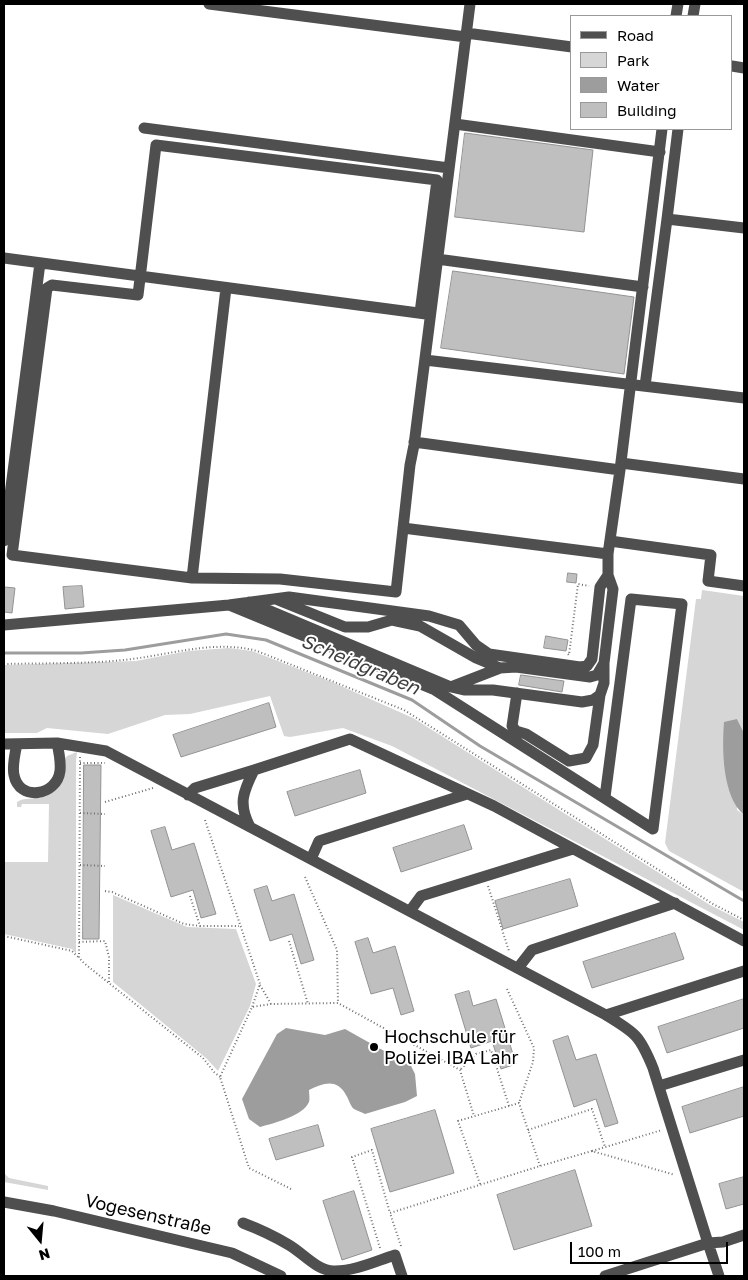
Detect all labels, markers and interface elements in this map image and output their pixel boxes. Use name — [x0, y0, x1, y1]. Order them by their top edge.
legend — [570, 15, 733, 130]
text: Road — [617, 26, 654, 44]
text: Park — [617, 51, 649, 69]
text: Water — [617, 76, 660, 94]
text: Building — [617, 101, 677, 119]
water label: Scheidgraben — [298, 630, 422, 700]
place label: Hochschule für Polizei IBA Lahr — [384, 1026, 519, 1068]
marker: Hochschule für Polizei IBA Lahr — [368, 1041, 380, 1053]
street label: Vogesenstraße — [83, 1190, 213, 1240]
north arrow — [15, 1215, 65, 1265]
scale bar — [573, 1232, 730, 1264]
text: 100 m — [578, 1242, 621, 1260]
text: N — [37, 1245, 52, 1265]

